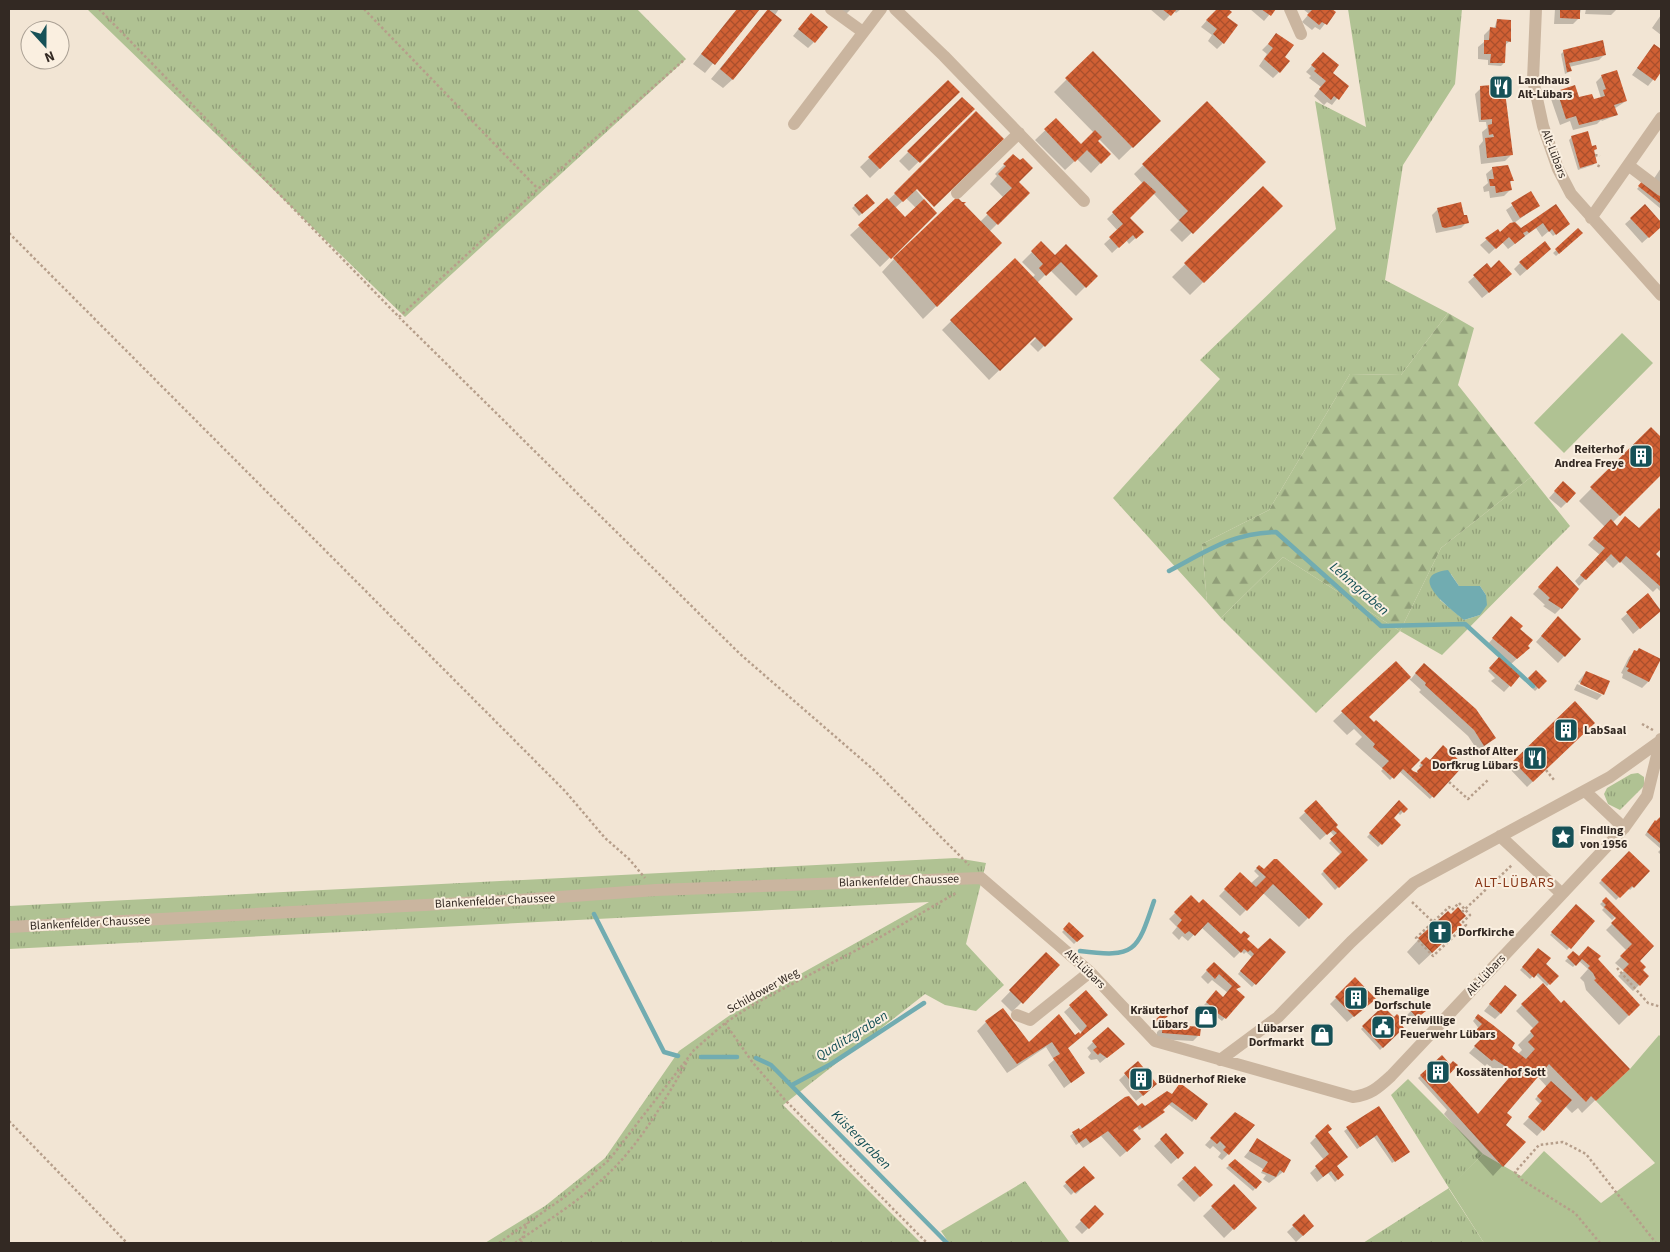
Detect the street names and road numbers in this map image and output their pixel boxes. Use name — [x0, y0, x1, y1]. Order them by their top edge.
street label: Alt-Lübars — [1537, 127, 1571, 181]
street label: Blankenfelder Chaussee — [839, 870, 960, 892]
street label: Blankenfelder Chaussee — [434, 889, 556, 913]
street label: Blankenfelder Chaussee — [29, 911, 151, 935]
street label: Alt-Lübars — [1061, 945, 1109, 993]
street label: Alt-Lübars — [1462, 951, 1510, 999]
street label: Schildower Weg — [724, 964, 802, 1018]

